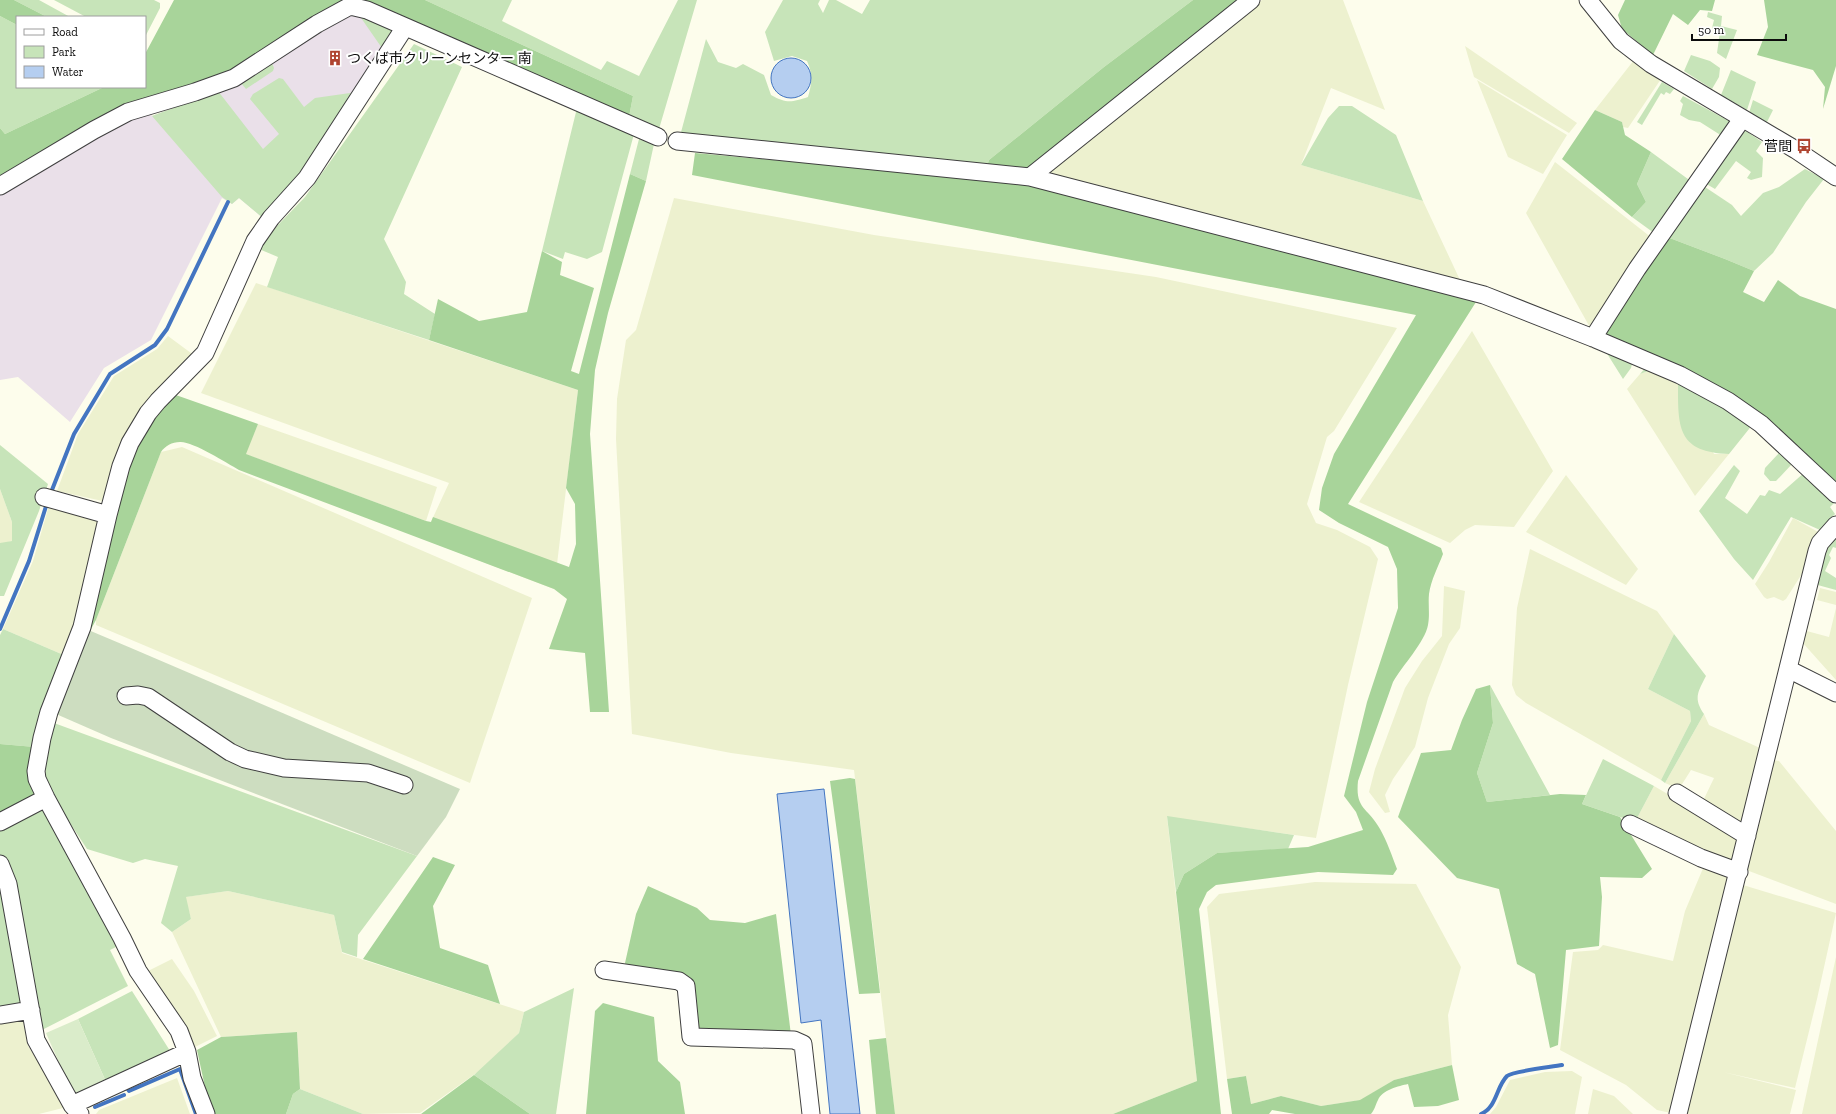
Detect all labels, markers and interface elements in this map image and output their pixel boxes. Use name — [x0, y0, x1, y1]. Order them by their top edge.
legend — [16, 16, 146, 88]
scale bar — [1692, 16, 1786, 42]
text: 50 m — [1698, 23, 1725, 37]
text: Road — [52, 25, 78, 39]
text: Park — [52, 45, 77, 59]
building icon: つくば市クリーンセンター 南 — [326, 49, 344, 67]
place label: つくば市クリーンセンター 南 — [347, 50, 531, 67]
text: Water — [52, 65, 84, 79]
bus stop icon: 菅間 — [1795, 137, 1813, 155]
place label: 菅間 — [1764, 138, 1792, 155]

